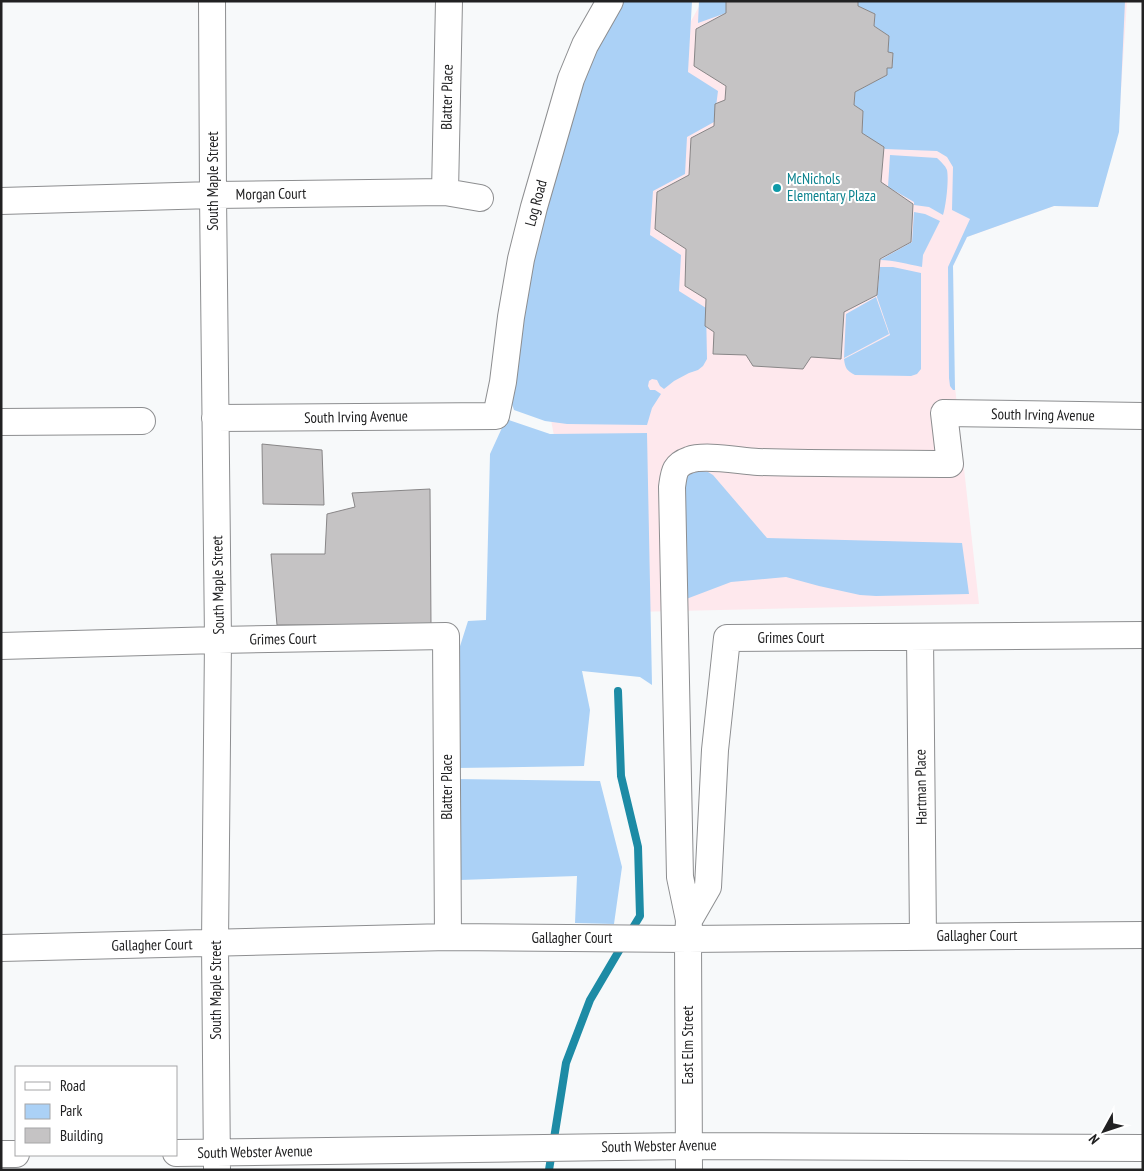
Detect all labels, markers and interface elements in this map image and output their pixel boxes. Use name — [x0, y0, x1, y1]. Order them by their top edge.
street label: Blatter Place — [436, 64, 457, 130]
street label: South Maple Street — [203, 131, 222, 231]
place label: McNichols Elementary Plaza — [787, 169, 876, 205]
street label: Log Road — [520, 178, 551, 228]
marker: McNichols Elementary Plaza — [771, 182, 783, 194]
street label: Morgan Court — [236, 183, 306, 204]
street label: South Irving Avenue — [991, 404, 1095, 425]
street label: South Irving Avenue — [304, 406, 408, 427]
street label: South Maple Street — [207, 535, 228, 635]
street label: Grimes Court — [249, 628, 317, 649]
street label: Grimes Court — [758, 628, 825, 647]
street label: Hartman Place — [910, 749, 931, 825]
street label: Blatter Place — [437, 754, 456, 820]
street label: Gallagher Court — [937, 926, 1017, 945]
street label: Gallagher Court — [532, 928, 612, 947]
street label: Gallagher Court — [111, 934, 193, 955]
street label: South Maple Street — [206, 940, 225, 1040]
street label: East Elm Street — [678, 1006, 697, 1084]
legend — [15, 1066, 178, 1156]
text: Road — [60, 1076, 86, 1095]
text: Park — [60, 1101, 82, 1120]
north arrow — [1079, 1106, 1129, 1156]
text: Building — [60, 1126, 103, 1145]
text: N — [1085, 1131, 1103, 1148]
street label: South Webster Avenue — [601, 1135, 717, 1156]
street label: South Webster Avenue — [197, 1141, 313, 1162]

